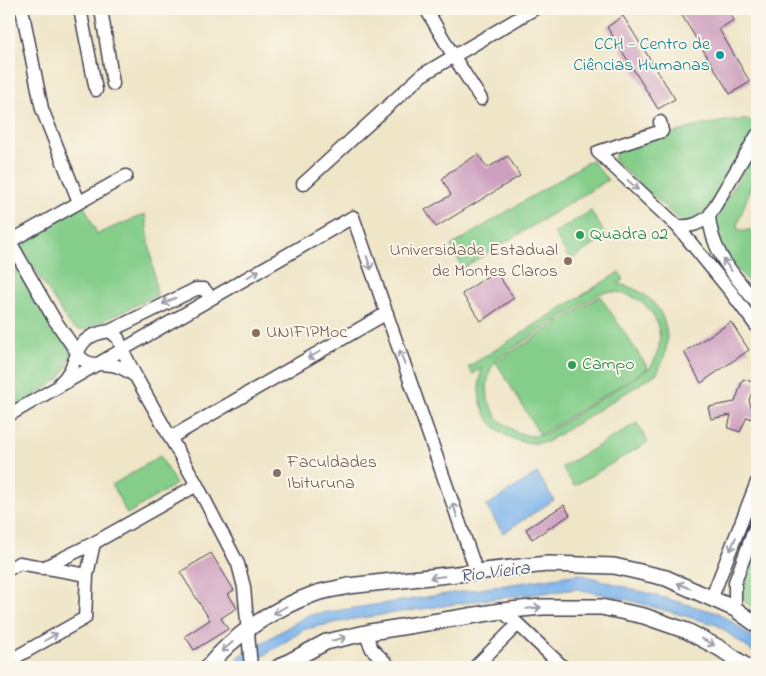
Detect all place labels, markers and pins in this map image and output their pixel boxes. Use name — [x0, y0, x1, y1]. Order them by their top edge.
place label: CCH - Centro de Ciências Humanas — [573, 32, 711, 79]
marker: CCH - Centro de Ciências Humanas — [714, 49, 726, 61]
place label: Quadra 02 — [590, 222, 668, 248]
marker: Quadra 02 — [574, 229, 586, 241]
place label: Universidade Estadual de Montes Claros — [390, 238, 558, 285]
marker: Universidade Estadual de Montes Claros — [562, 255, 574, 267]
place label: UNIFIPMoc — [266, 320, 347, 346]
marker: UNIFIPMoc — [250, 327, 262, 339]
place label: Campo — [582, 352, 635, 378]
marker: Campo — [566, 359, 578, 371]
place label: Faculdades Ibituruna — [286, 450, 377, 497]
marker: Faculdades Ibituruna — [271, 467, 283, 479]

